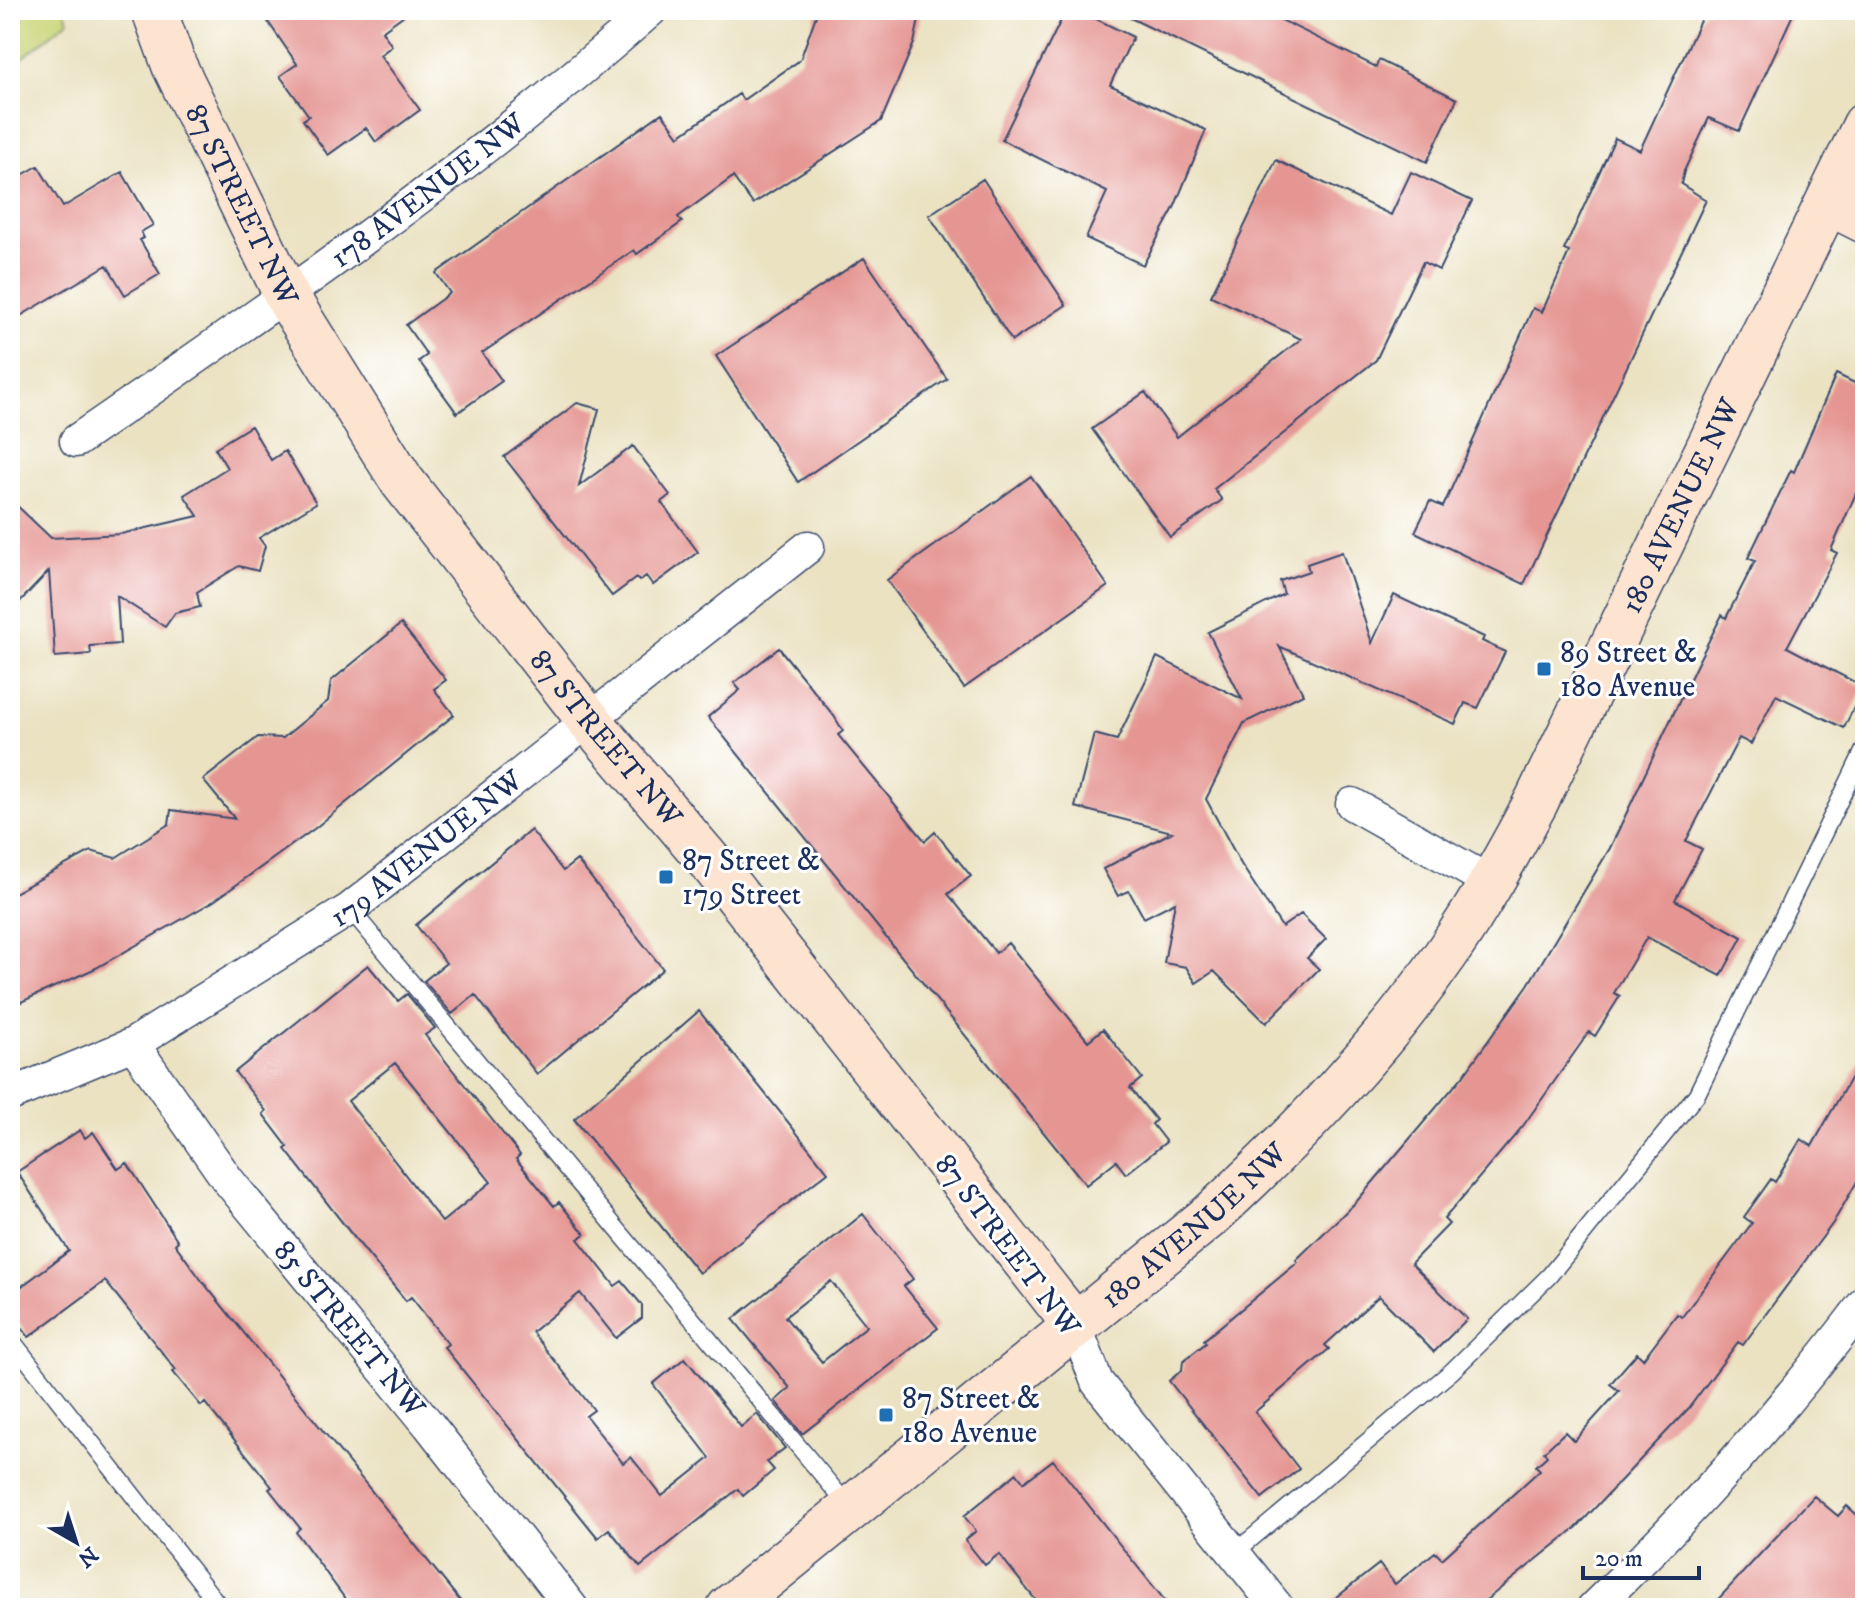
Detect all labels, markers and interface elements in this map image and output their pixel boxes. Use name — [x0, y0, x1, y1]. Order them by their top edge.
street label: 87 STREET NW — [176, 99, 306, 313]
street label: 178 AVENUE NW — [324, 105, 534, 277]
street label: 180 AVENUE NW — [1613, 392, 1750, 620]
place label: 89 Street & 180 Avenue — [1560, 635, 1697, 706]
street label: 87 STREET NW — [521, 643, 690, 836]
marker: 89 Street & 180 Avenue — [1535, 660, 1553, 678]
street label: 179 AVENUE NW — [324, 762, 531, 936]
place label: 87 Street & 179 Street — [682, 843, 820, 914]
marker: 87 Street & 179 Street — [657, 868, 675, 886]
street label: 180 AVENUE NW — [1094, 1135, 1296, 1317]
street label: 87 STREET NW — [926, 1147, 1088, 1345]
street label: 85 STREET NW — [265, 1233, 433, 1426]
place label: 87 Street & 180 Avenue — [902, 1381, 1040, 1452]
marker: 87 Street & 180 Avenue — [877, 1406, 895, 1424]
north arrow — [36, 1502, 116, 1582]
scale bar — [1583, 1530, 1699, 1580]
text: N — [72, 1540, 103, 1573]
text: 20 m — [1595, 1544, 1643, 1574]

